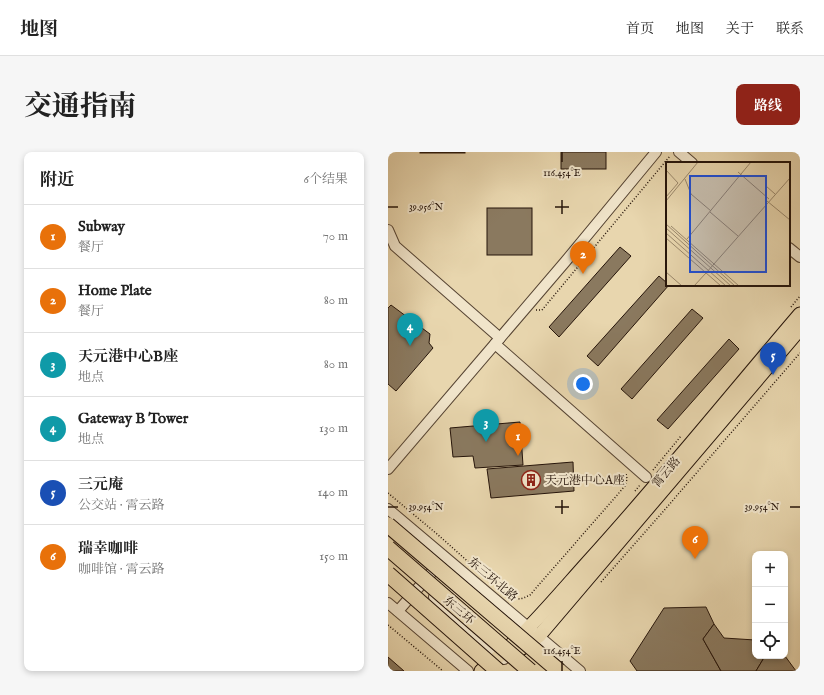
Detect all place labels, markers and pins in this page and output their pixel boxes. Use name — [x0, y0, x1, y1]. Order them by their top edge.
pin: 2 — [570, 241, 596, 274]
pin: 4 — [397, 313, 423, 346]
pin: 5 — [760, 342, 786, 375]
pin: 3 — [473, 409, 499, 442]
pin: 1 — [505, 423, 531, 456]
building icon: 天元港中心A座 — [520, 469, 542, 491]
place label: 天元港中心A座 — [545, 473, 625, 488]
pin: 6 — [682, 526, 708, 559]

